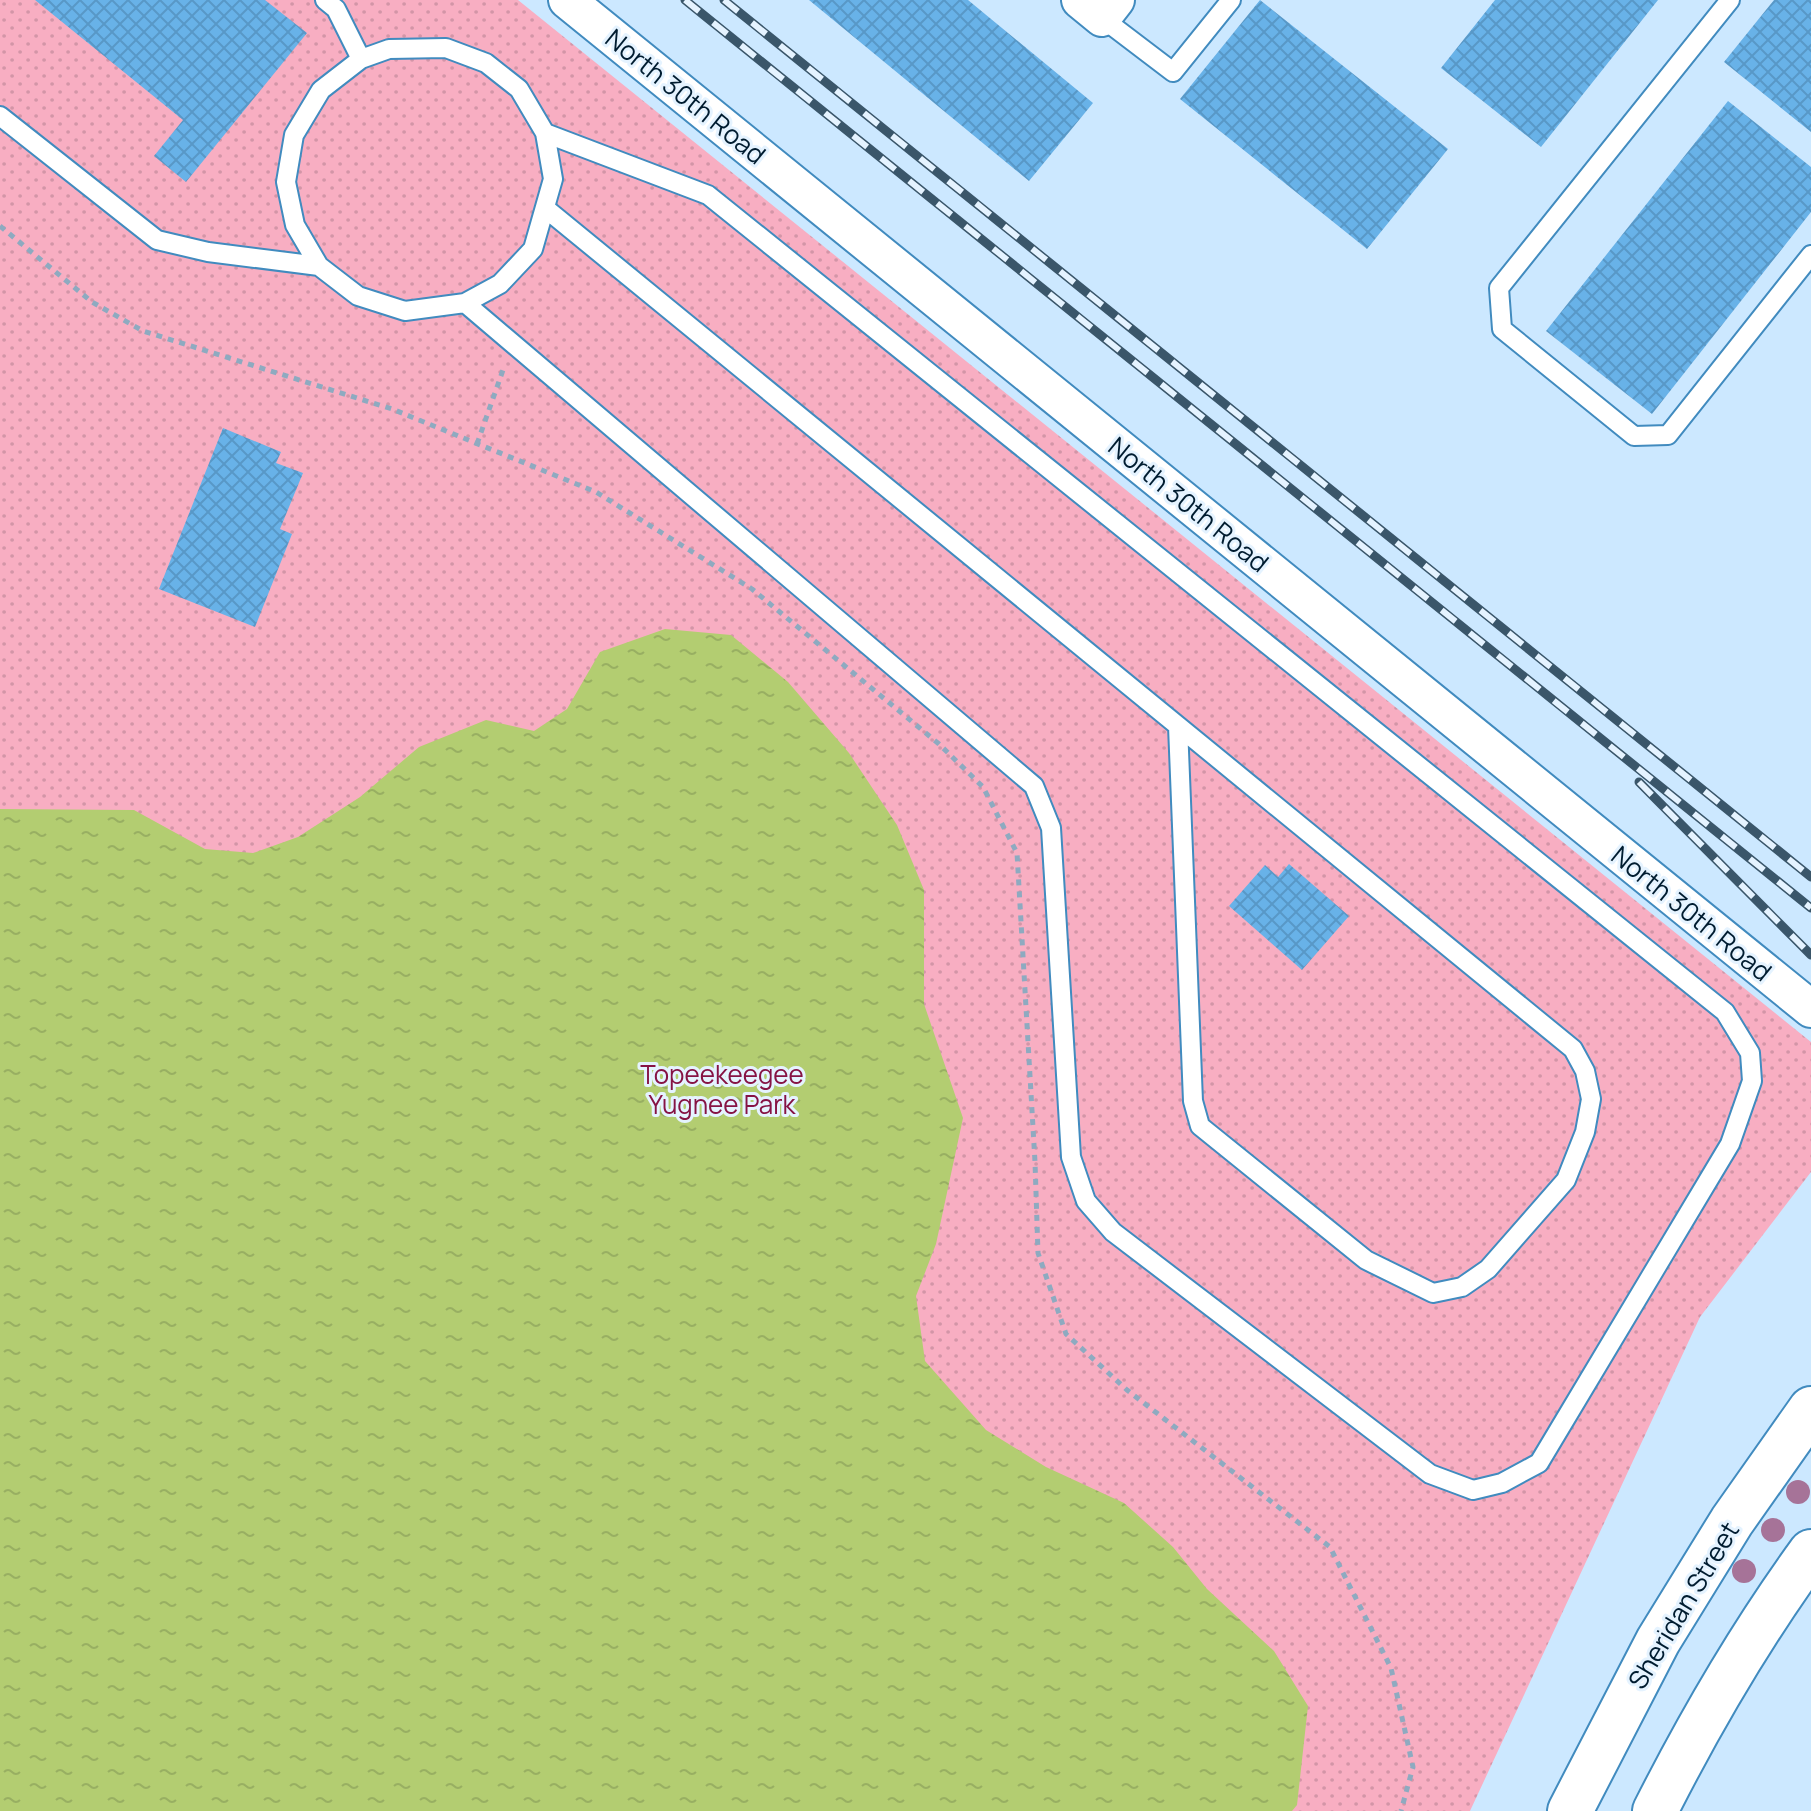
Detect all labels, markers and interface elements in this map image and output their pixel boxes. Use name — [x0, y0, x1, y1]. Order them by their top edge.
street label: North 30th Road — [598, 20, 774, 172]
street label: North 30th Road — [1101, 428, 1277, 580]
street label: North 30th Road — [1604, 837, 1780, 989]
park label: Topeekeegee Yugnee Park — [640, 1056, 804, 1122]
street label: Sheridan Street — [1619, 1515, 1747, 1695]

